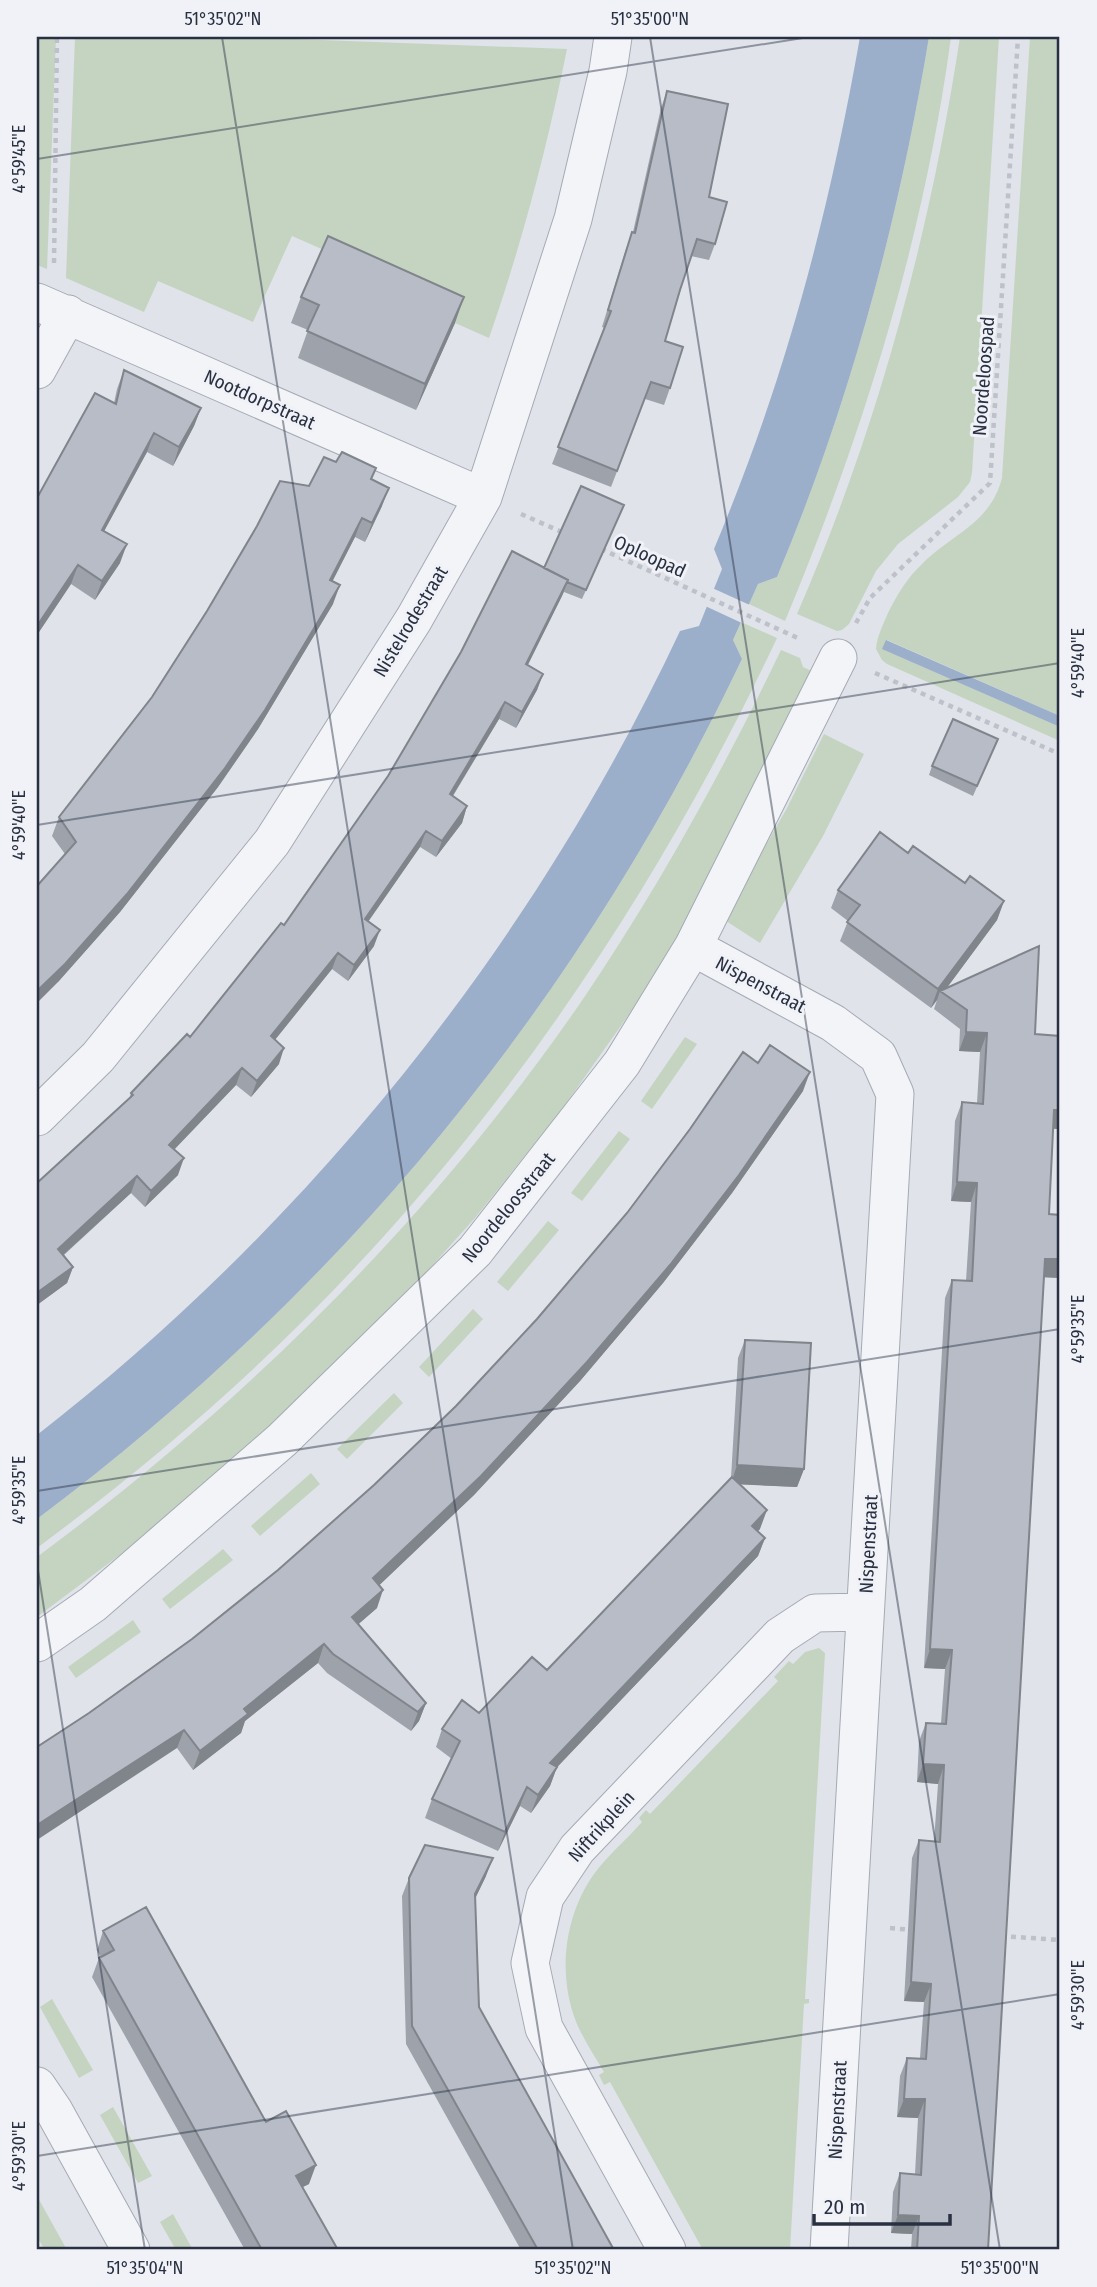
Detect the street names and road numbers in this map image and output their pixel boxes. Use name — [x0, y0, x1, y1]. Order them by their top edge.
street label: Noordeloospad — [968, 316, 999, 437]
street label: Nootdorpstraat — [201, 365, 320, 435]
street label: Oploopad — [610, 530, 689, 582]
street label: Nistelrodestraat — [368, 561, 453, 681]
street label: Nispenstraat — [712, 951, 811, 1018]
street label: Noordeloosstraat — [457, 1147, 560, 1267]
street label: Nispenstraat — [854, 1493, 883, 1594]
street label: Niftrikplein — [563, 1786, 639, 1867]
street label: Nispenstraat — [823, 2059, 852, 2160]

